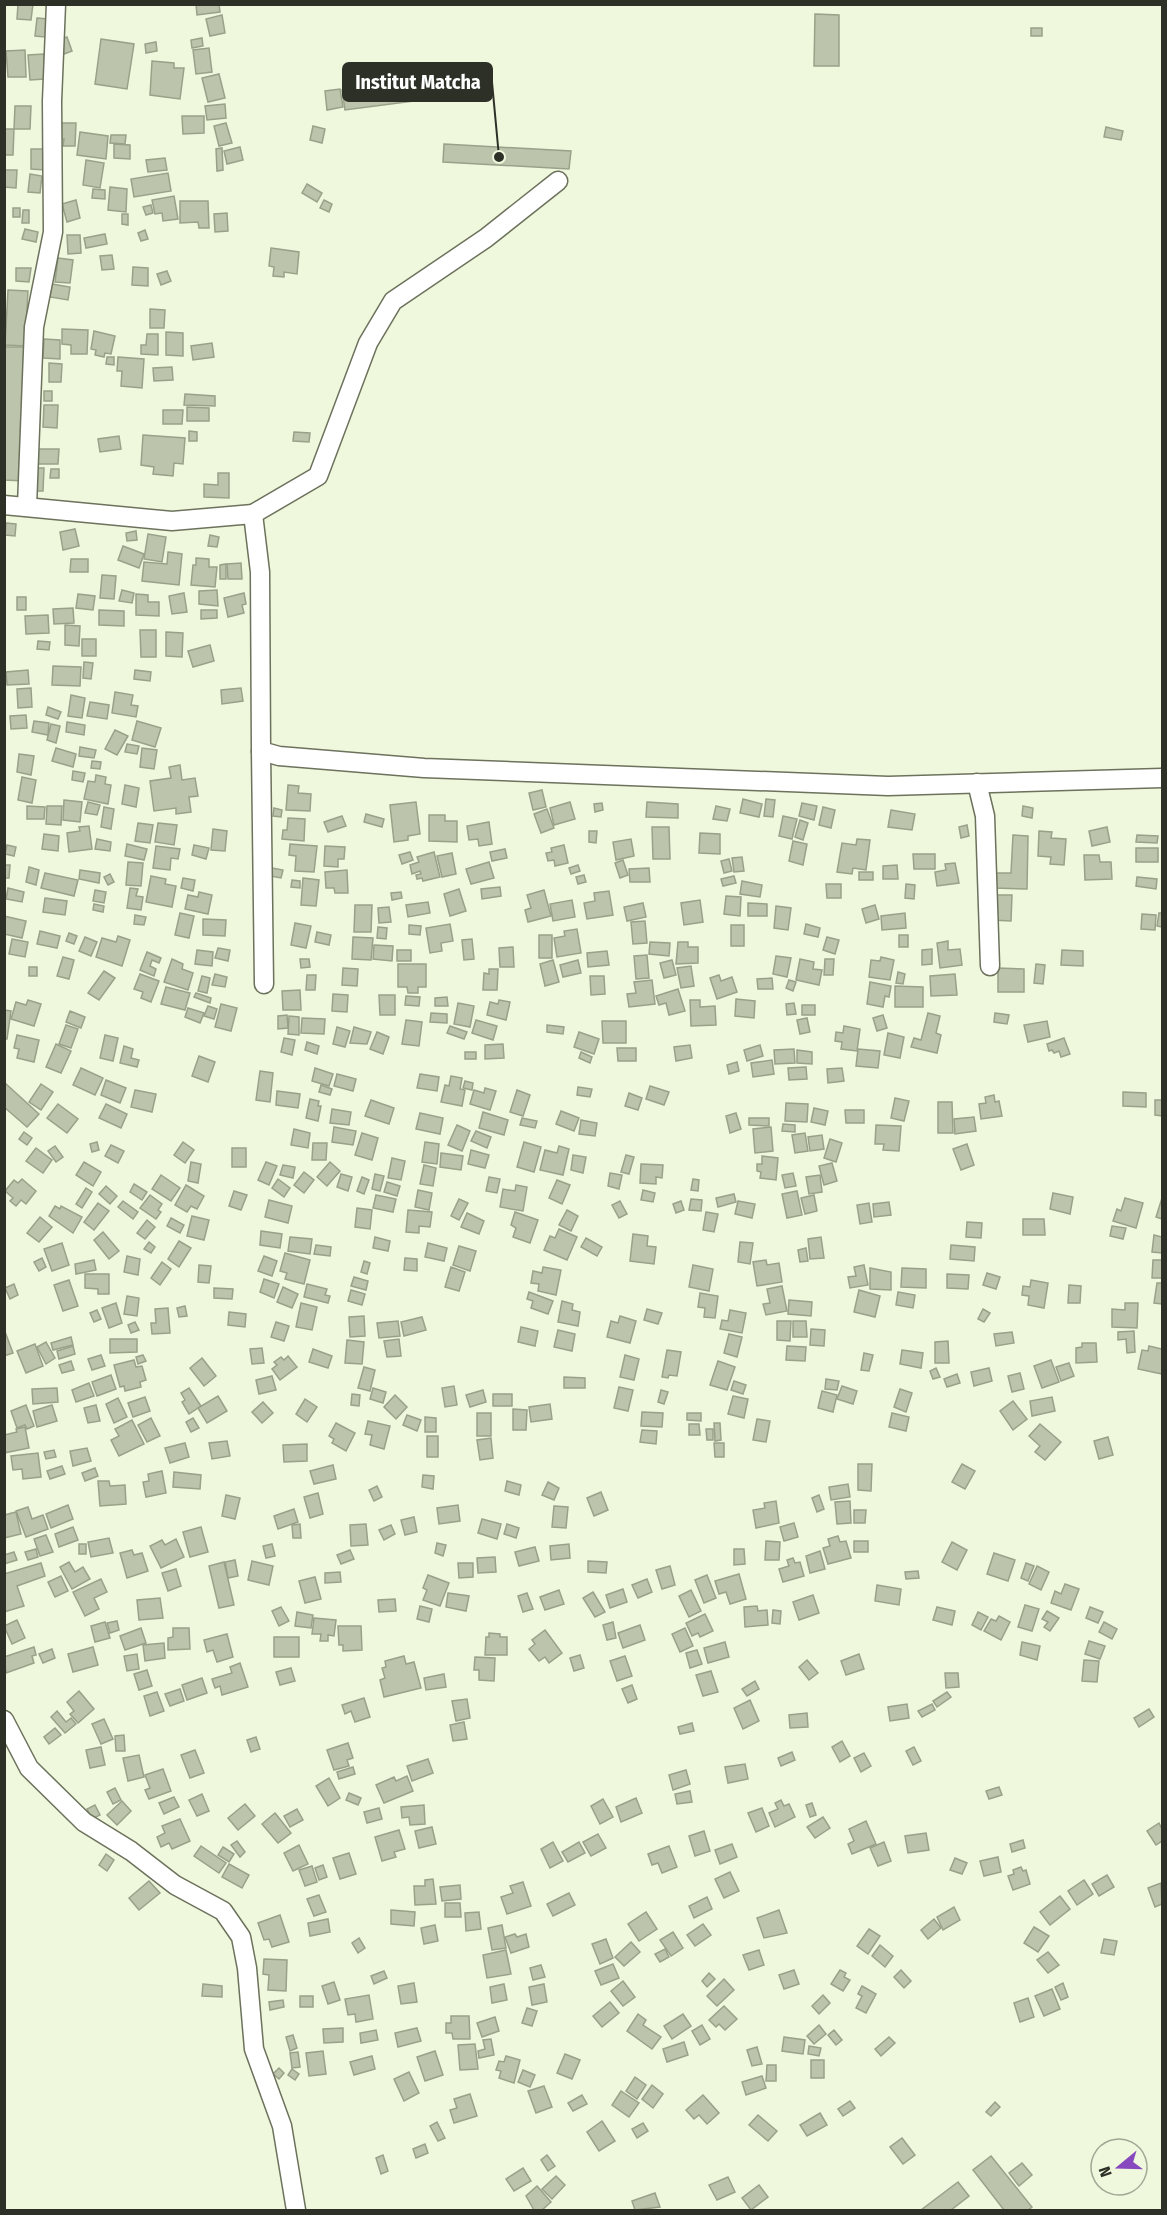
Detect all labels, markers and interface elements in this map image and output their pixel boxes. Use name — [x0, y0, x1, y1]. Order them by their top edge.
callout: Institut Matcha — [343, 63, 492, 101]
text: Institut Matcha — [355, 70, 481, 94]
north arrow — [1089, 2137, 1149, 2197]
text: N — [1095, 2164, 1116, 2179]

